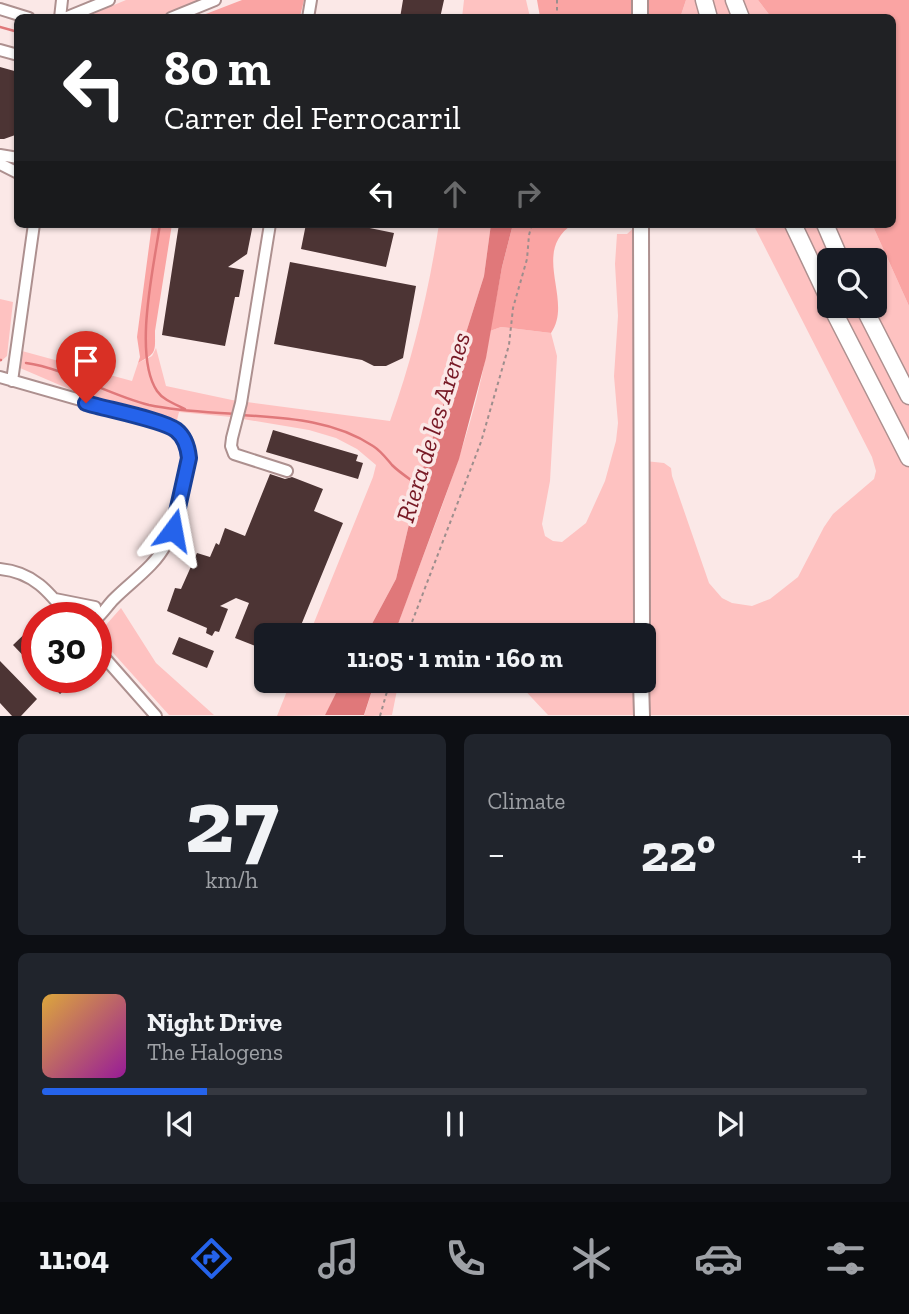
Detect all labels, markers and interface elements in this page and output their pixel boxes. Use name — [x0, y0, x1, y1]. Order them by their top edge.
text: 80 m — [164, 39, 271, 98]
icon: left — [49, 42, 140, 133]
text: Carrer del Ferrocarril — [164, 99, 461, 137]
icon: left — [363, 175, 401, 213]
icon: ahead — [436, 175, 474, 213]
icon: right — [509, 175, 547, 213]
map controls — [817, 248, 887, 318]
button: search — [817, 248, 887, 318]
water label: Riera de les Arenes — [389, 328, 477, 526]
pin — [56, 331, 116, 403]
icon: arrive — [67, 342, 105, 380]
position arrow — [136, 493, 210, 567]
speed limit sign: 30 — [21, 602, 112, 693]
text: 11:05 · 1 min · 160 m — [347, 642, 563, 674]
text: 27 — [185, 766, 279, 875]
text: Climate — [488, 787, 565, 815]
text: 22° — [641, 822, 716, 884]
text: − — [488, 831, 505, 877]
text: + — [851, 831, 867, 877]
text: km/h — [206, 866, 258, 894]
text: Night Drive — [147, 1006, 282, 1038]
text: The Halogens — [147, 1038, 283, 1066]
icon: previous — [161, 1105, 199, 1143]
icon: pause — [436, 1105, 474, 1143]
icon: next — [711, 1105, 749, 1143]
icon: directions — [187, 1234, 236, 1283]
icon: music — [314, 1234, 363, 1283]
icon: phone — [441, 1234, 490, 1283]
icon: climate — [567, 1234, 616, 1283]
icon: car — [694, 1234, 743, 1283]
icon: filters — [821, 1234, 870, 1283]
text: 11:04 — [39, 1239, 109, 1277]

